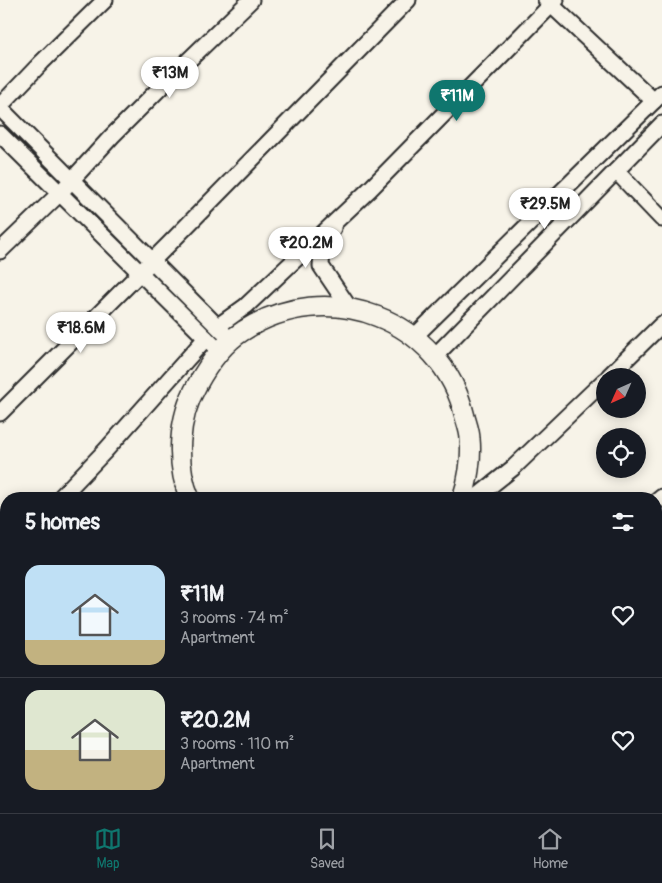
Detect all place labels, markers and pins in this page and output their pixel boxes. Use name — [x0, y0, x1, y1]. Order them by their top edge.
pin: ₹13M — [140, 56, 200, 99]
pin: ₹11M — [427, 80, 487, 122]
pin: ₹29.5M — [504, 188, 586, 230]
pin: ₹20.2M — [265, 226, 347, 269]
pin: ₹18.6M — [40, 312, 122, 354]

